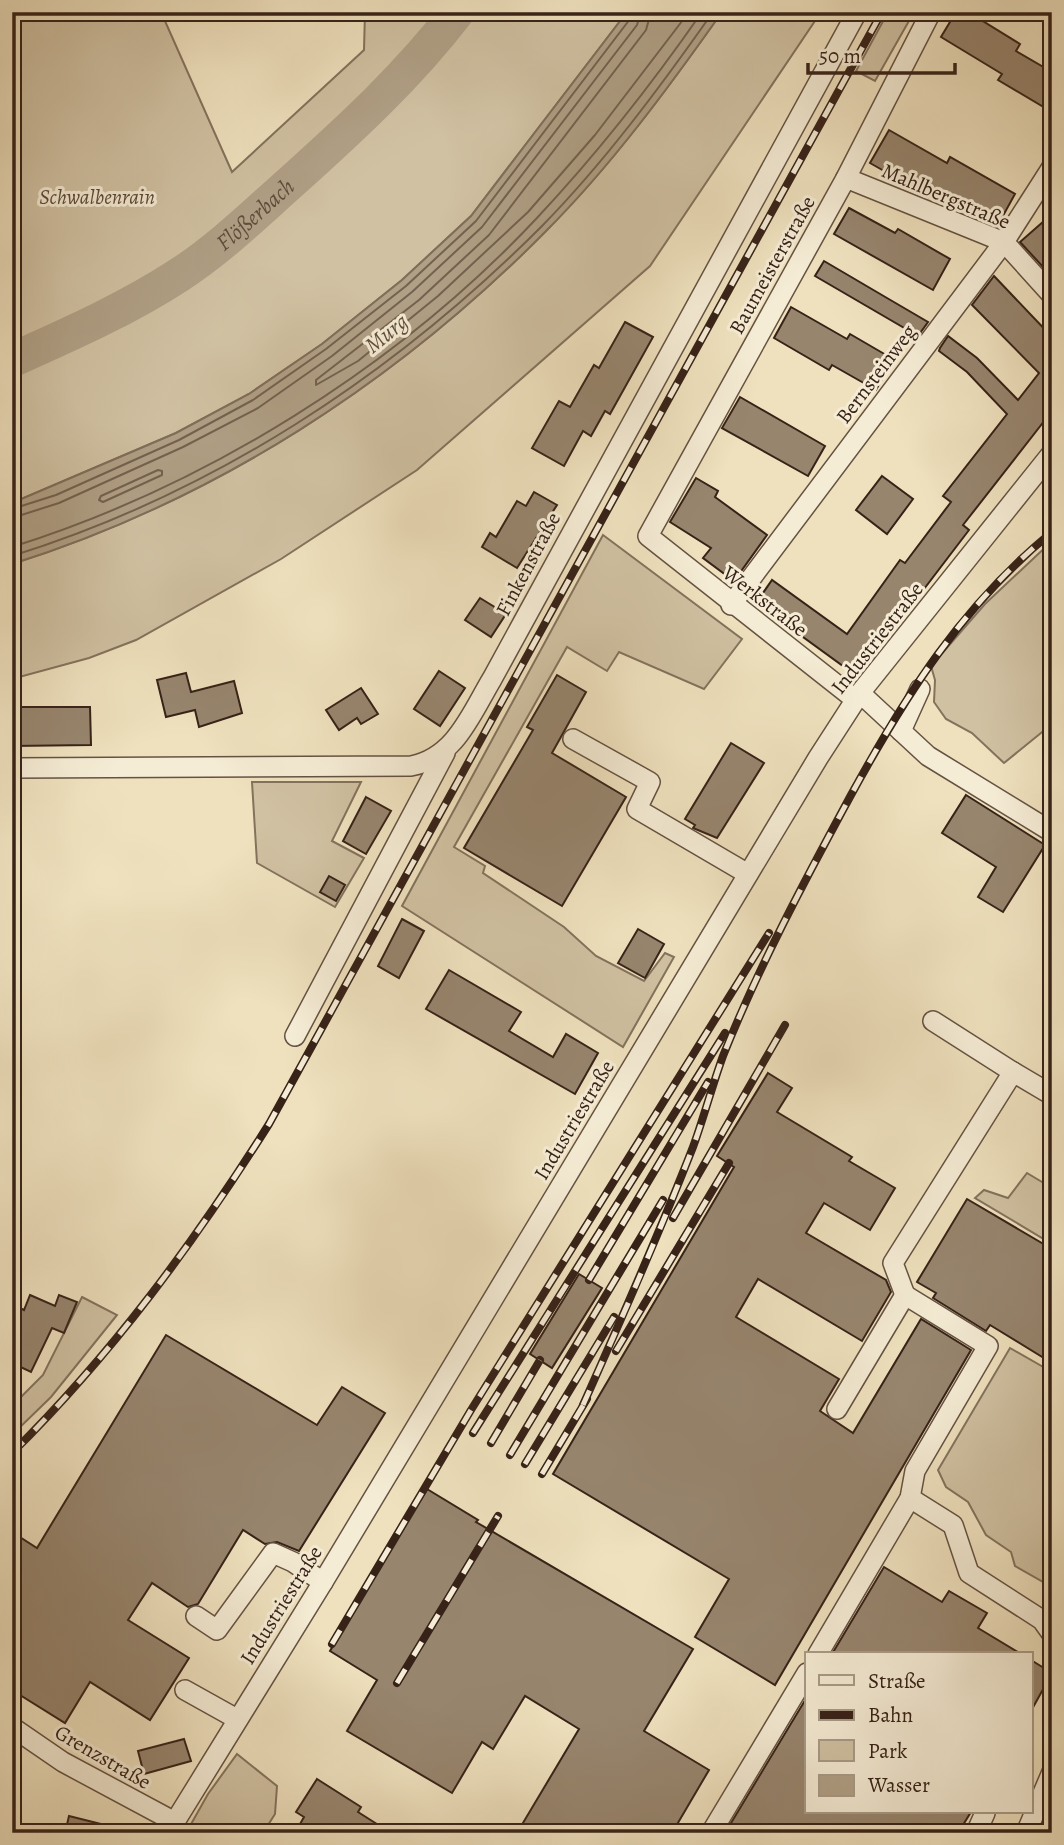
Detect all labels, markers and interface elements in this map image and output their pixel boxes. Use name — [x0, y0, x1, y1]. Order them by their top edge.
scale bar — [808, 32, 956, 76]
text: 50 m — [819, 42, 861, 70]
street label: Mahlbergstraße — [877, 156, 1015, 236]
water label: Flößerbach — [209, 171, 301, 258]
park label: Schwalbenrain — [39, 183, 155, 211]
street label: Baumeisterstraße — [722, 191, 822, 339]
water label: Murg — [358, 306, 415, 360]
street label: Bernsteinweg — [830, 318, 923, 429]
street label: Finkenstraße — [489, 507, 567, 621]
street label: Werkstraße — [716, 558, 813, 643]
street label: Industriestraße — [824, 576, 930, 700]
street label: Industriestraße — [527, 1055, 621, 1185]
street label: Industriestraße — [233, 1540, 329, 1670]
legend — [805, 1652, 1032, 1814]
text: Straße — [868, 1667, 926, 1695]
text: Bahn — [868, 1701, 913, 1729]
street label: Grenzstraße — [50, 1718, 156, 1796]
text: Park — [868, 1737, 908, 1765]
text: Wasser — [867, 1771, 930, 1799]

